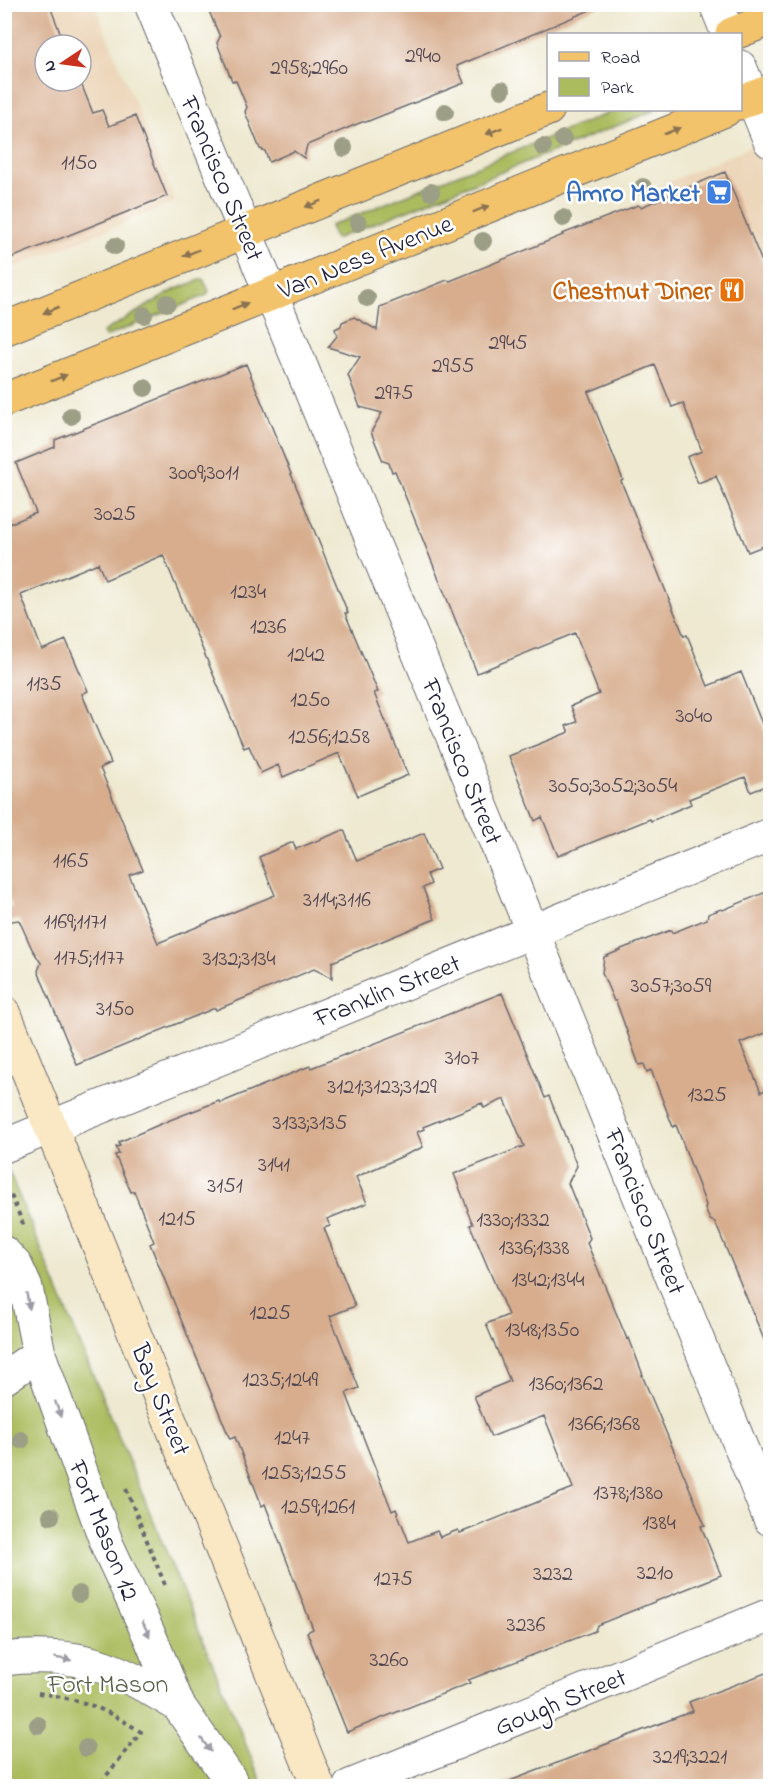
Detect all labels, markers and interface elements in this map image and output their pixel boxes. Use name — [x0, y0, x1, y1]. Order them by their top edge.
north arrow — [33, 33, 93, 93]
legend — [547, 33, 742, 111]
house number: 2940 — [405, 41, 441, 73]
text: Road — [601, 46, 640, 72]
house number: 2958;2960 — [270, 53, 348, 85]
text: N — [37, 58, 63, 74]
text: Park — [601, 76, 634, 102]
street label: Francisco Street — [168, 90, 272, 268]
one-way arrow — [663, 126, 681, 136]
one-way arrow — [485, 127, 503, 136]
house number: 1150 — [61, 148, 97, 180]
place label: Amro Market — [566, 176, 700, 214]
supermarket icon: Amro Market — [704, 177, 734, 207]
one-way arrow — [304, 199, 322, 209]
one-way arrow — [473, 204, 491, 214]
street label: Van Ness Avenue — [272, 206, 460, 312]
one-way arrow — [182, 248, 200, 258]
place label: Chestnut Diner — [553, 274, 713, 312]
restaurant icon: Chestnut Diner — [717, 275, 747, 305]
one-way arrow — [232, 301, 250, 311]
one-way arrow — [42, 305, 60, 315]
house number: 2945 — [488, 328, 528, 360]
house number: 2955 — [432, 351, 474, 383]
one-way arrow — [50, 373, 68, 382]
house number: 2975 — [374, 378, 414, 410]
house number: 3009;3011 — [169, 458, 239, 490]
house number: 3025 — [94, 499, 136, 531]
house number: 1234 — [230, 577, 266, 609]
house number: 1236 — [250, 612, 287, 644]
house number: 1242 — [287, 640, 325, 672]
house number: 1135 — [26, 669, 62, 701]
street label: Francisco Street — [409, 672, 511, 851]
house number: 1250 — [290, 685, 330, 717]
house number: 3040 — [675, 701, 713, 733]
house number: 1256;1258 — [288, 722, 370, 754]
house number: 3050;3052;3054 — [549, 771, 677, 803]
house number: 1165 — [53, 846, 89, 878]
house number: 3114;3116 — [303, 885, 371, 917]
house number: 1169;1171 — [43, 907, 107, 939]
house number: 1175;1177 — [54, 943, 124, 975]
house number: 3132;3134 — [202, 944, 276, 976]
street label: Franklin Street — [308, 946, 467, 1040]
house number: 3057;3059 — [631, 971, 712, 1003]
house number: 3150 — [96, 994, 134, 1026]
house number: 3107 — [445, 1043, 479, 1075]
house number: 3121;3123;3129 — [327, 1072, 437, 1104]
house number: 1325 — [687, 1080, 727, 1112]
house number: 3133;3135 — [273, 1108, 347, 1140]
street label: Francisco Street — [592, 1122, 694, 1301]
house number: 3141 — [258, 1150, 290, 1182]
house number: 3151 — [207, 1171, 243, 1203]
house number: 1215 — [158, 1204, 196, 1236]
house number: 1330;1332 — [476, 1205, 550, 1237]
house number: 1336;1338 — [498, 1233, 570, 1265]
house number: 1342;1344 — [511, 1265, 585, 1297]
one-way arrow — [24, 1291, 33, 1310]
house number: 1225 — [249, 1298, 291, 1330]
house number: 1348;1350 — [505, 1315, 579, 1347]
street label: Bay Street — [119, 1337, 199, 1462]
house number: 1235;1249 — [242, 1365, 318, 1397]
house number: 1360;1362 — [529, 1369, 603, 1401]
one-way arrow — [54, 1400, 64, 1418]
house number: 1366;1368 — [568, 1409, 640, 1441]
house number: 1247 — [274, 1423, 310, 1455]
street label: Fort Mason 12 — [56, 1454, 148, 1607]
house number: 1253;1255 — [261, 1458, 347, 1490]
house number: 1378;1380 — [593, 1478, 663, 1510]
house number: 1259;1261 — [281, 1492, 355, 1524]
house number: 1384 — [642, 1508, 676, 1540]
house number: 3210 — [637, 1558, 673, 1590]
house number: 3232 — [533, 1559, 573, 1591]
house number: 1275 — [373, 1564, 413, 1596]
house number: 3236 — [507, 1610, 546, 1642]
one-way arrow — [141, 1620, 150, 1637]
house number: 3260 — [369, 1645, 409, 1677]
one-way arrow — [53, 1655, 72, 1664]
street label: Gough Street — [489, 1660, 633, 1748]
park label: Fort Mason — [47, 1667, 168, 1705]
one-way arrow — [200, 1737, 212, 1753]
house number: 3219;3221 — [653, 1742, 727, 1774]

